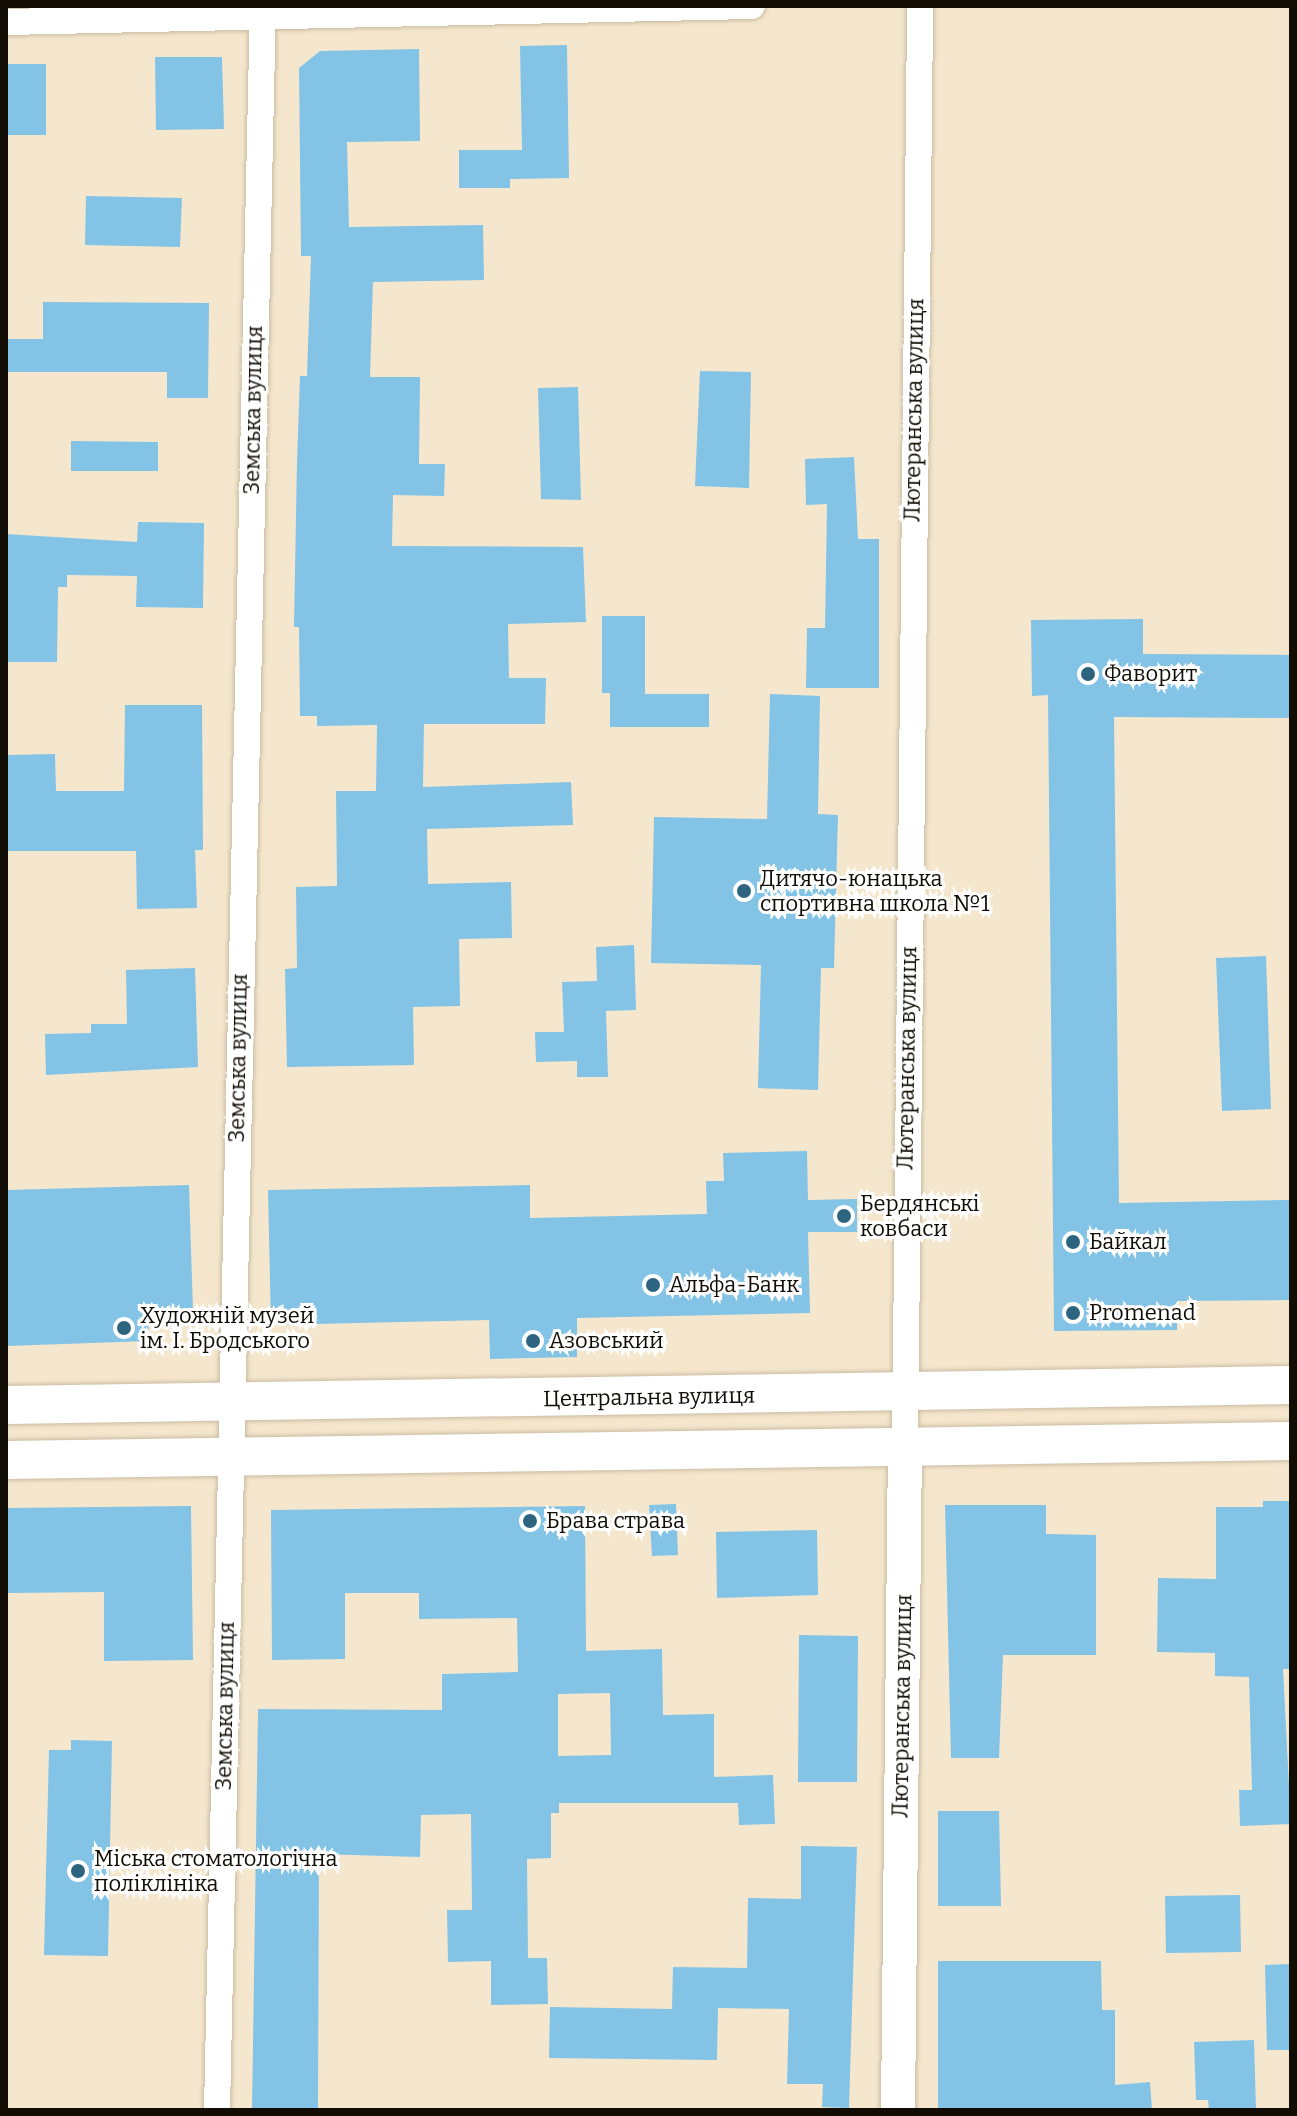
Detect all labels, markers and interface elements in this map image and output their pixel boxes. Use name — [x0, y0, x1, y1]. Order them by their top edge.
street label: Лютеранська вулиця — [899, 298, 929, 522]
street label: Земська вулиця — [238, 325, 268, 495]
place label: Фаворит — [1104, 661, 1197, 687]
marker: Фаворит — [1079, 665, 1097, 683]
place label: Дитячо-юнацька спортивна школа №1 — [760, 865, 990, 916]
marker: Дитячо-юнацька спортивна школа №1 — [735, 882, 753, 900]
street label: Лютеранська вулиця — [892, 946, 922, 1170]
street label: Земська вулиця — [223, 973, 253, 1143]
place label: Бердянські ковбаси — [860, 1190, 979, 1242]
marker: Бердянські ковбаси — [835, 1207, 853, 1225]
place label: Байкал — [1089, 1229, 1167, 1255]
marker: Байкал — [1064, 1233, 1082, 1251]
place label: Альфа-Банк — [669, 1272, 799, 1298]
marker: Альфа-Банк — [644, 1276, 662, 1294]
place label: Promenad — [1089, 1300, 1196, 1326]
place label: Художній музей ім. І. Бродського — [140, 1302, 314, 1354]
marker: Promenad — [1064, 1304, 1082, 1322]
marker: Художній музей ім. І. Бродського — [115, 1319, 133, 1337]
place label: Азовський — [549, 1328, 664, 1354]
marker: Азовський — [524, 1332, 542, 1350]
street label: Центральна вулиця — [543, 1382, 755, 1412]
place label: Брава страва — [546, 1508, 685, 1534]
marker: Брава страва — [521, 1512, 539, 1530]
street label: Лютеранська вулиця — [887, 1594, 917, 1818]
street label: Земська вулиця — [210, 1621, 240, 1791]
place label: Міська стоматологічна поліклініка — [94, 1845, 338, 1896]
marker: Міська стоматологічна поліклініка — [69, 1862, 87, 1880]

